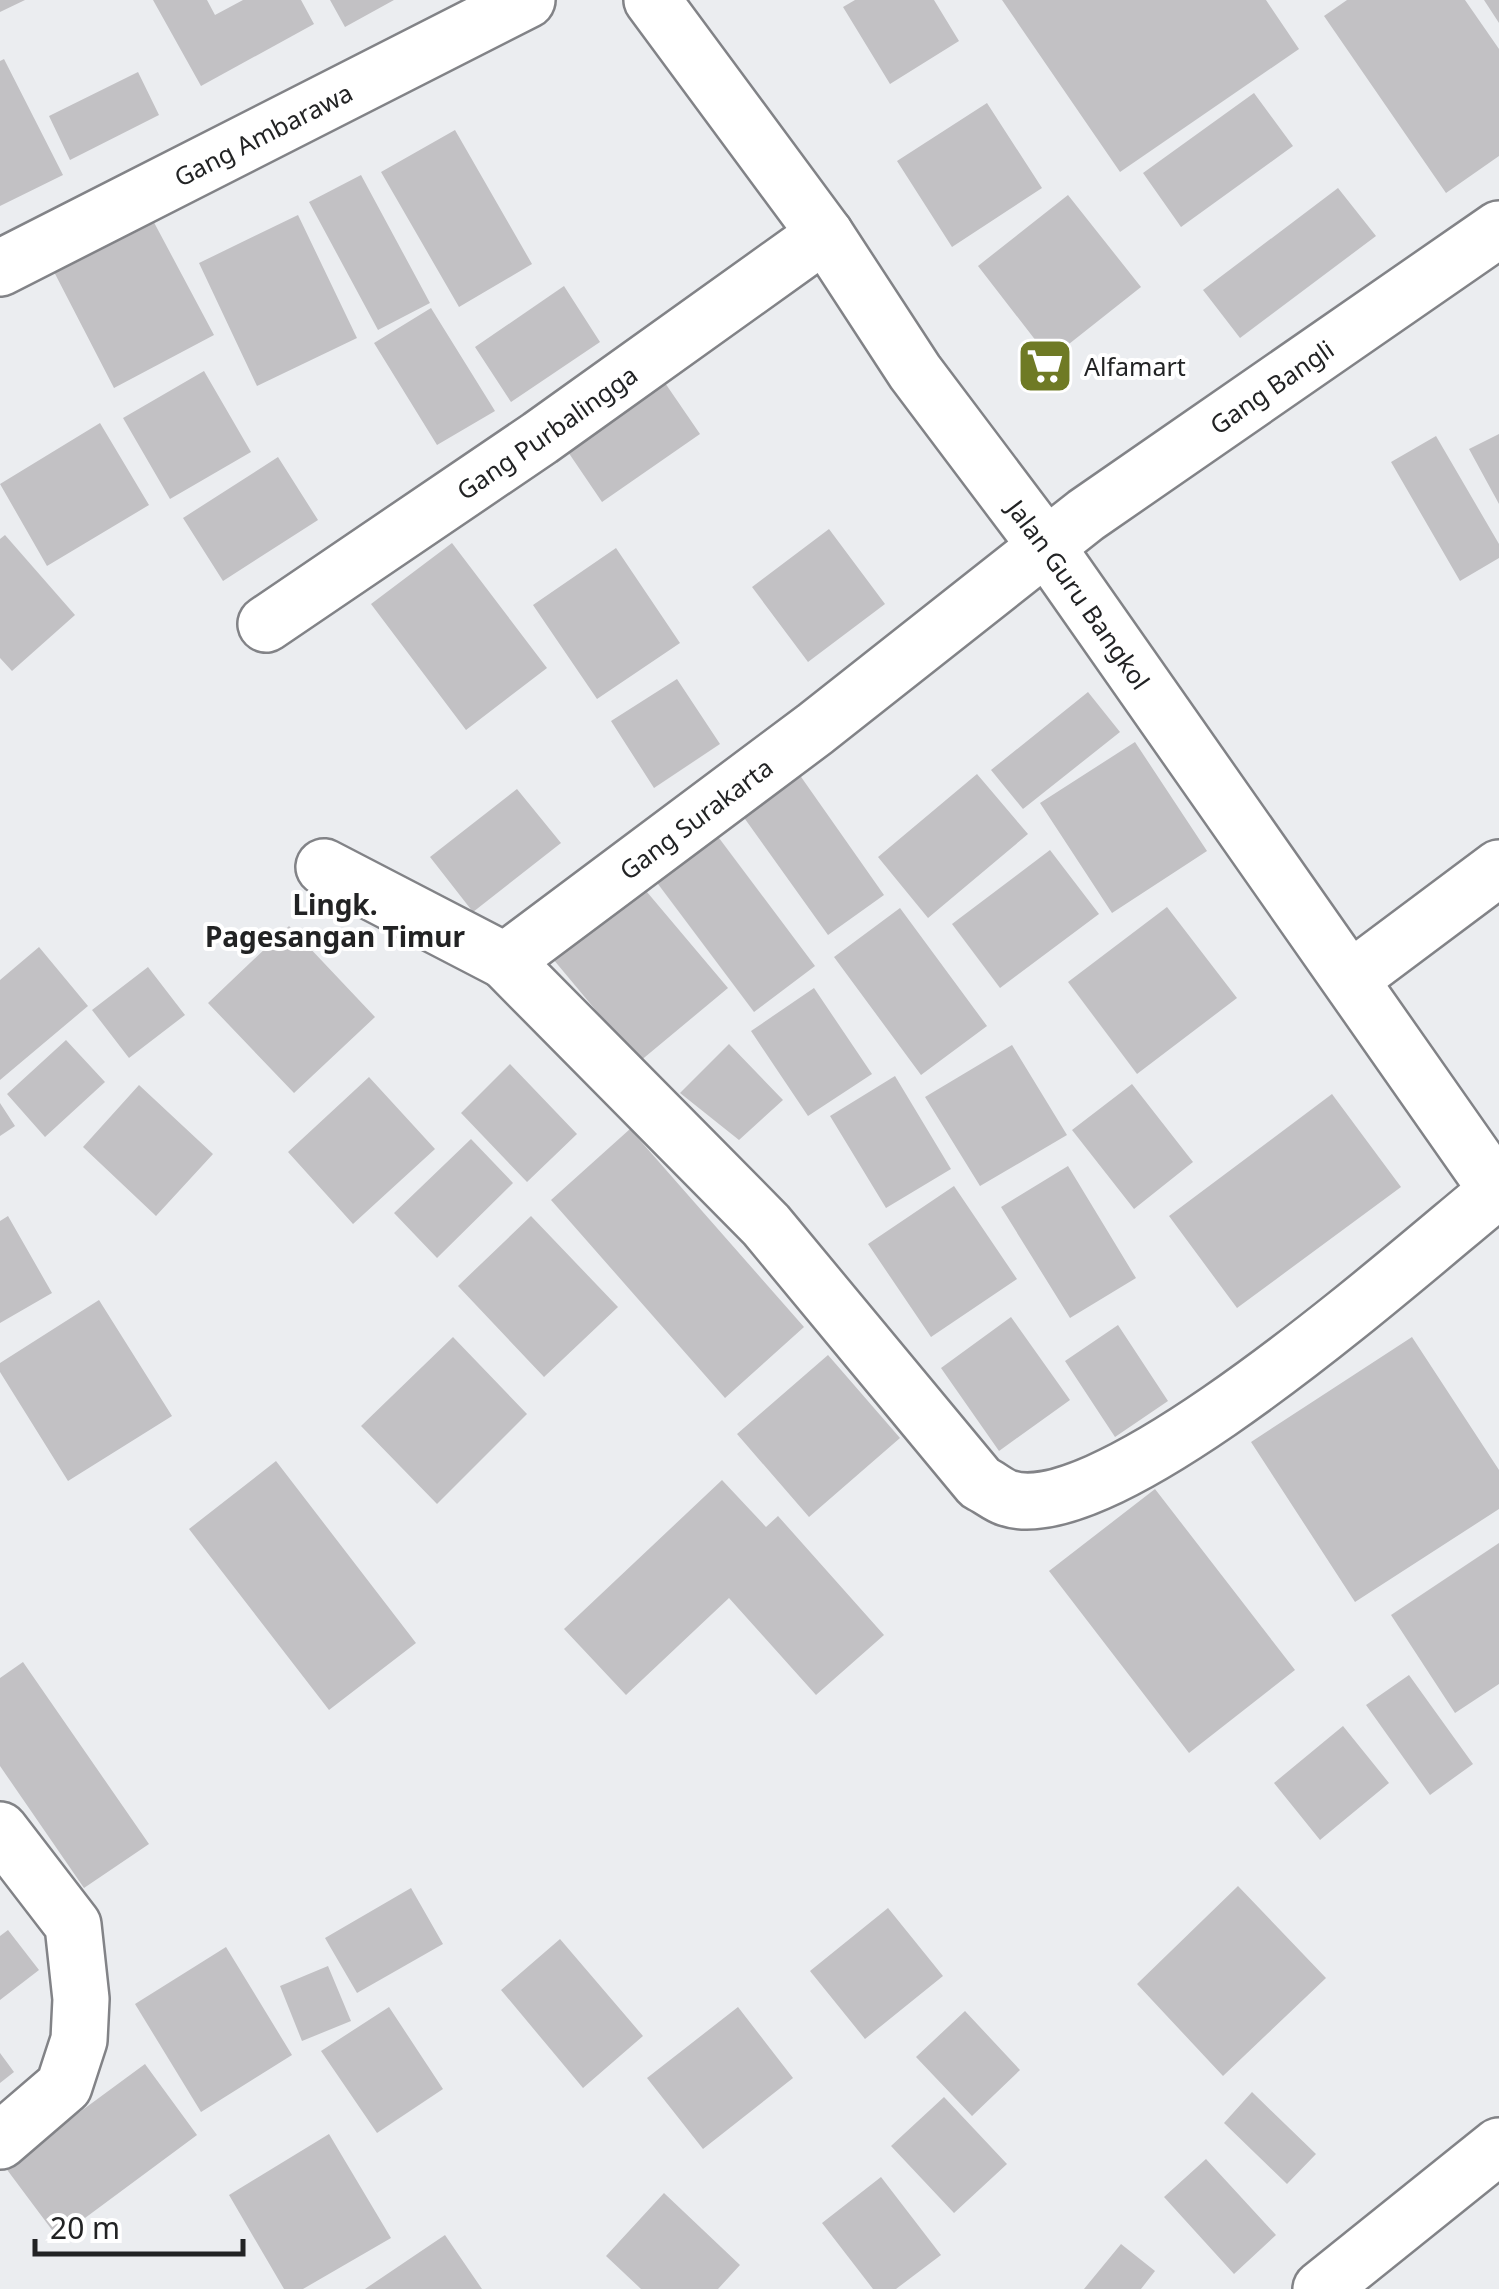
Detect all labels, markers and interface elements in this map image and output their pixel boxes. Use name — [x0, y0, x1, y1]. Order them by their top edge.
street label: Gang Ambarawa — [168, 75, 358, 194]
street label: Gang Bangli — [1203, 332, 1340, 441]
supermarket icon: Alfamart — [1015, 336, 1075, 396]
place label: Alfamart — [1084, 349, 1186, 383]
street label: Gang Purbalingga — [450, 357, 644, 507]
street label: Jalan Guru Bangkol — [999, 491, 1158, 696]
street label: Gang Surakarta — [612, 750, 779, 887]
district label: Lingk. Pagesangan Timur — [205, 885, 466, 955]
scale bar — [35, 2194, 242, 2256]
text: 20 m — [50, 2207, 120, 2248]

